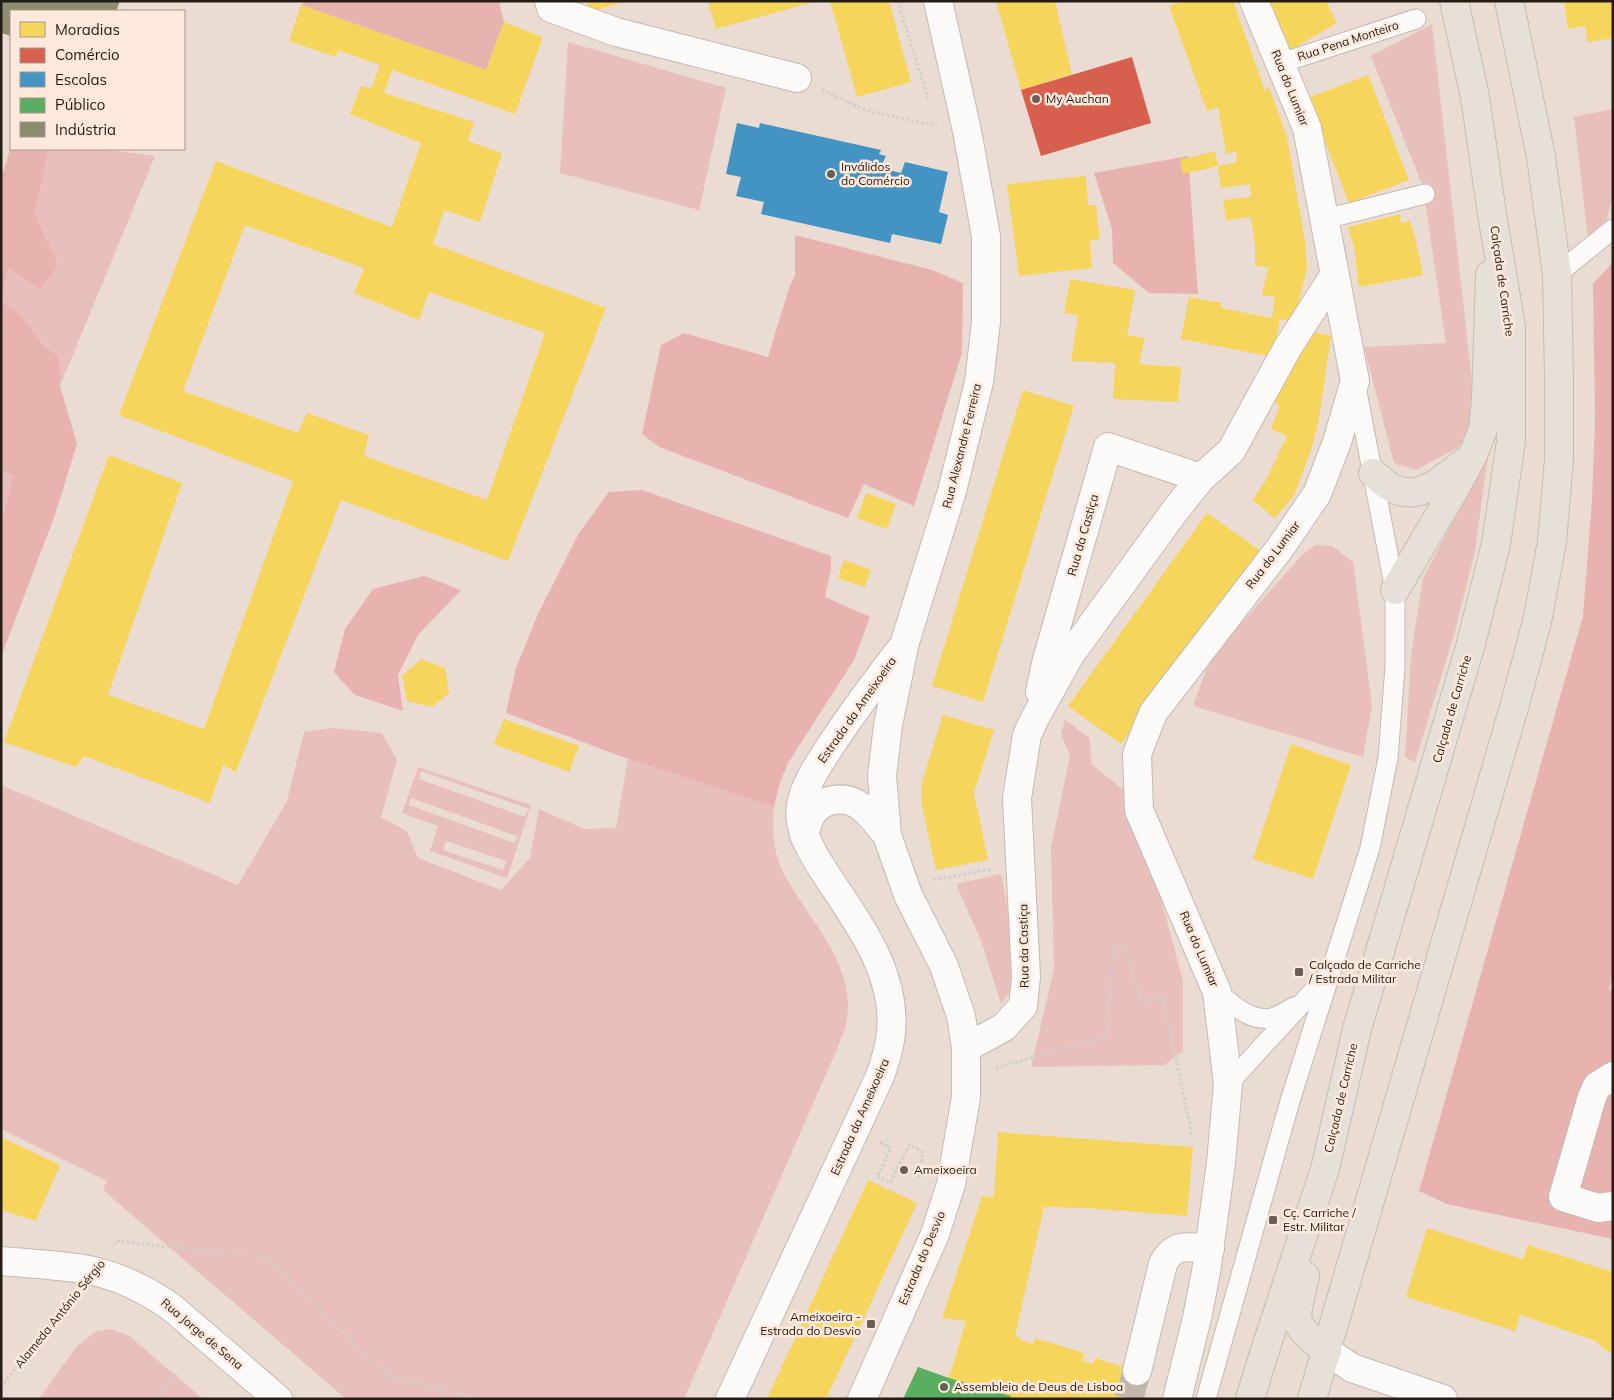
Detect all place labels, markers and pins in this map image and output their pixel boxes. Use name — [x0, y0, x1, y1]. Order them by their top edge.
place label: My Auchan — [1046, 91, 1109, 106]
marker: My Auchan — [1030, 93, 1042, 105]
place label: Inválidos do Comércio — [841, 159, 910, 188]
marker: Inválidos do Comércio — [825, 168, 837, 180]
place label: Calçada de Carriche / Estrada Militar — [1308, 957, 1421, 986]
marker: Calçada de Carriche / Estrada Militar — [1293, 966, 1305, 978]
place label: Ameixoeira — [914, 1162, 977, 1177]
marker: Ameixoeira — [898, 1164, 910, 1176]
place label: Cç. Carriche / Estr. Militar — [1283, 1205, 1356, 1234]
marker: Cç. Carriche / Estr. Militar — [1267, 1214, 1279, 1226]
place label: Ameixoeira - Estrada do Desvio — [760, 1309, 861, 1338]
marker: Ameixoeira - Estrada do Desvio — [865, 1318, 877, 1330]
place label: Assembleia de Deus de Lisboa — [954, 1379, 1123, 1394]
marker: Assembleia de Deus de Lisboa — [938, 1381, 950, 1393]

